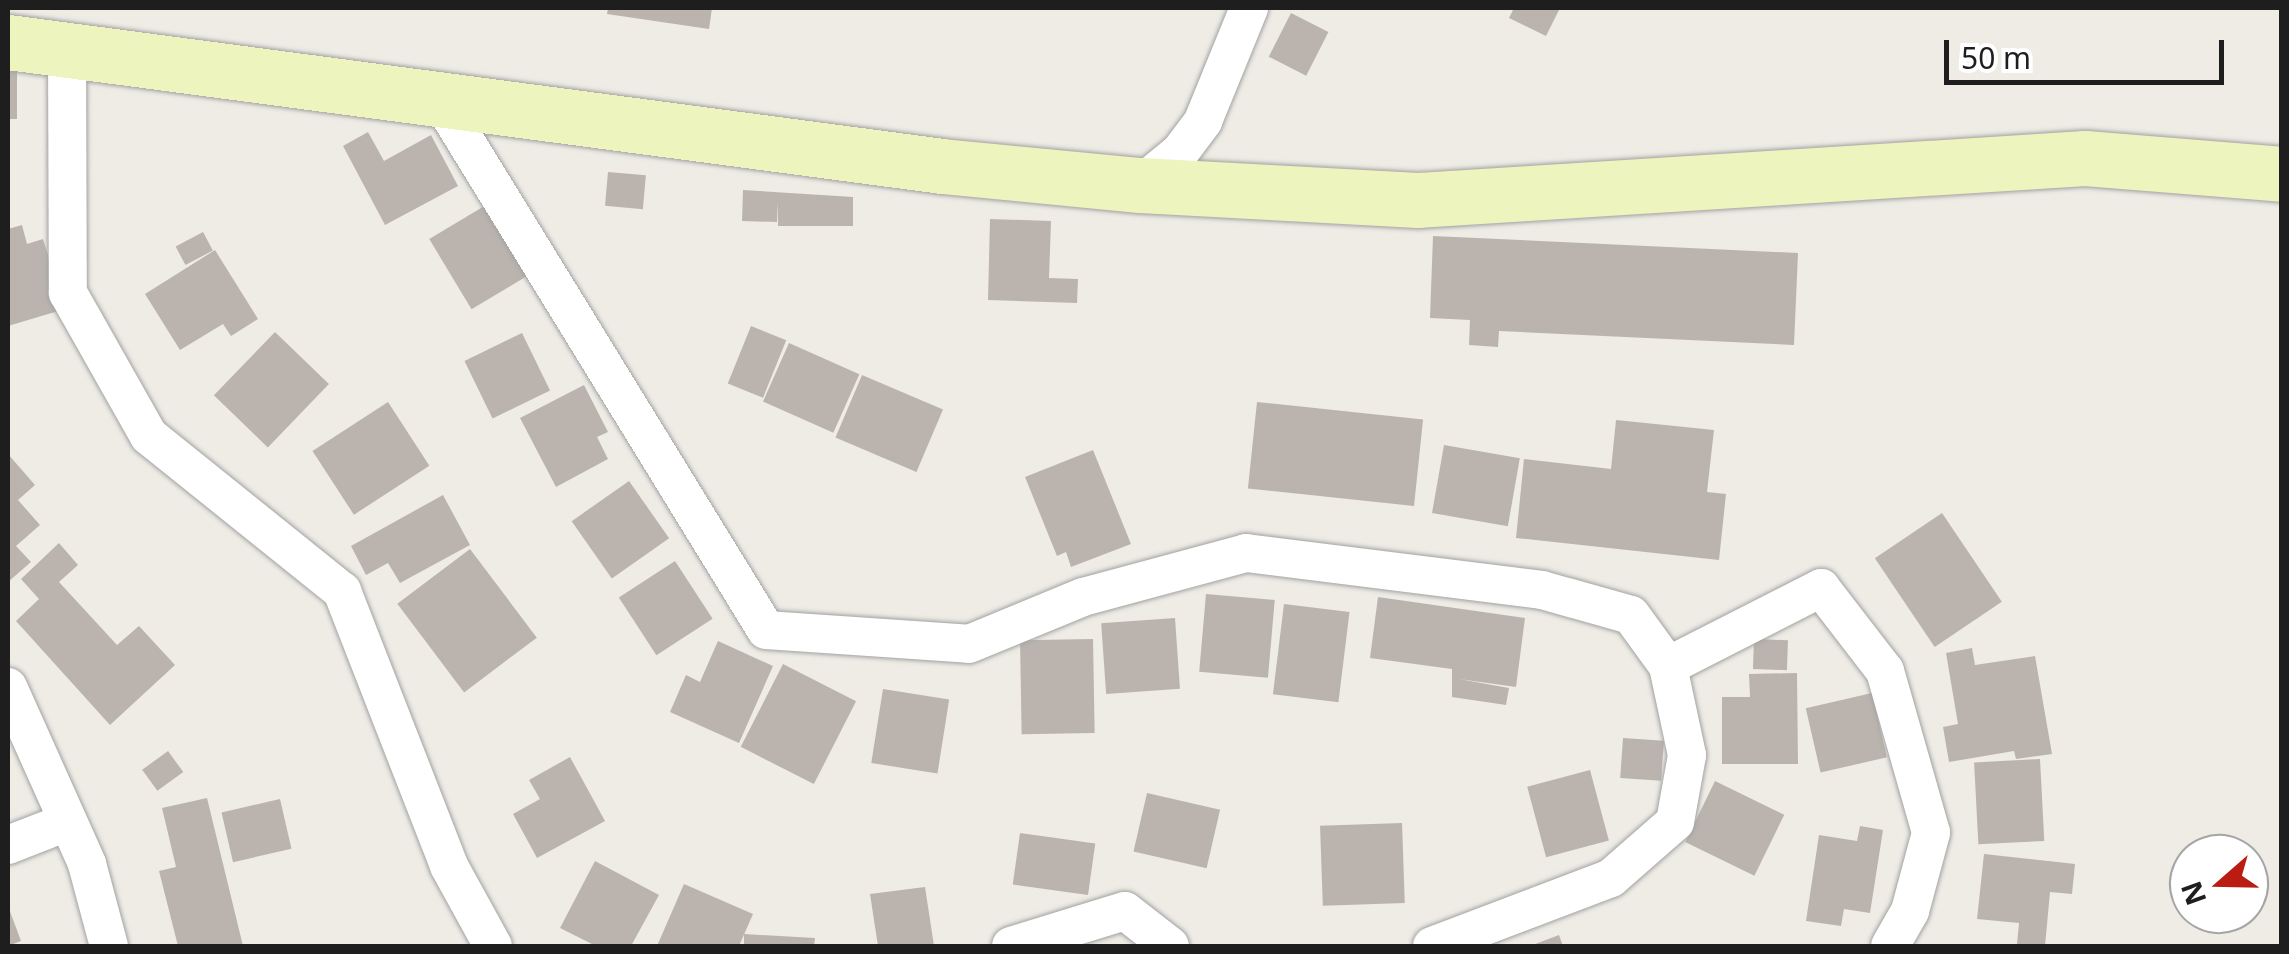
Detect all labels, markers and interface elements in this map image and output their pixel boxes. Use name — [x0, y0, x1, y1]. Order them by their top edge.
scale bar — [1949, 20, 2229, 82]
text: 50 m — [1961, 37, 2031, 78]
north arrow — [2169, 834, 2269, 934]
text: N — [2171, 876, 2214, 911]

